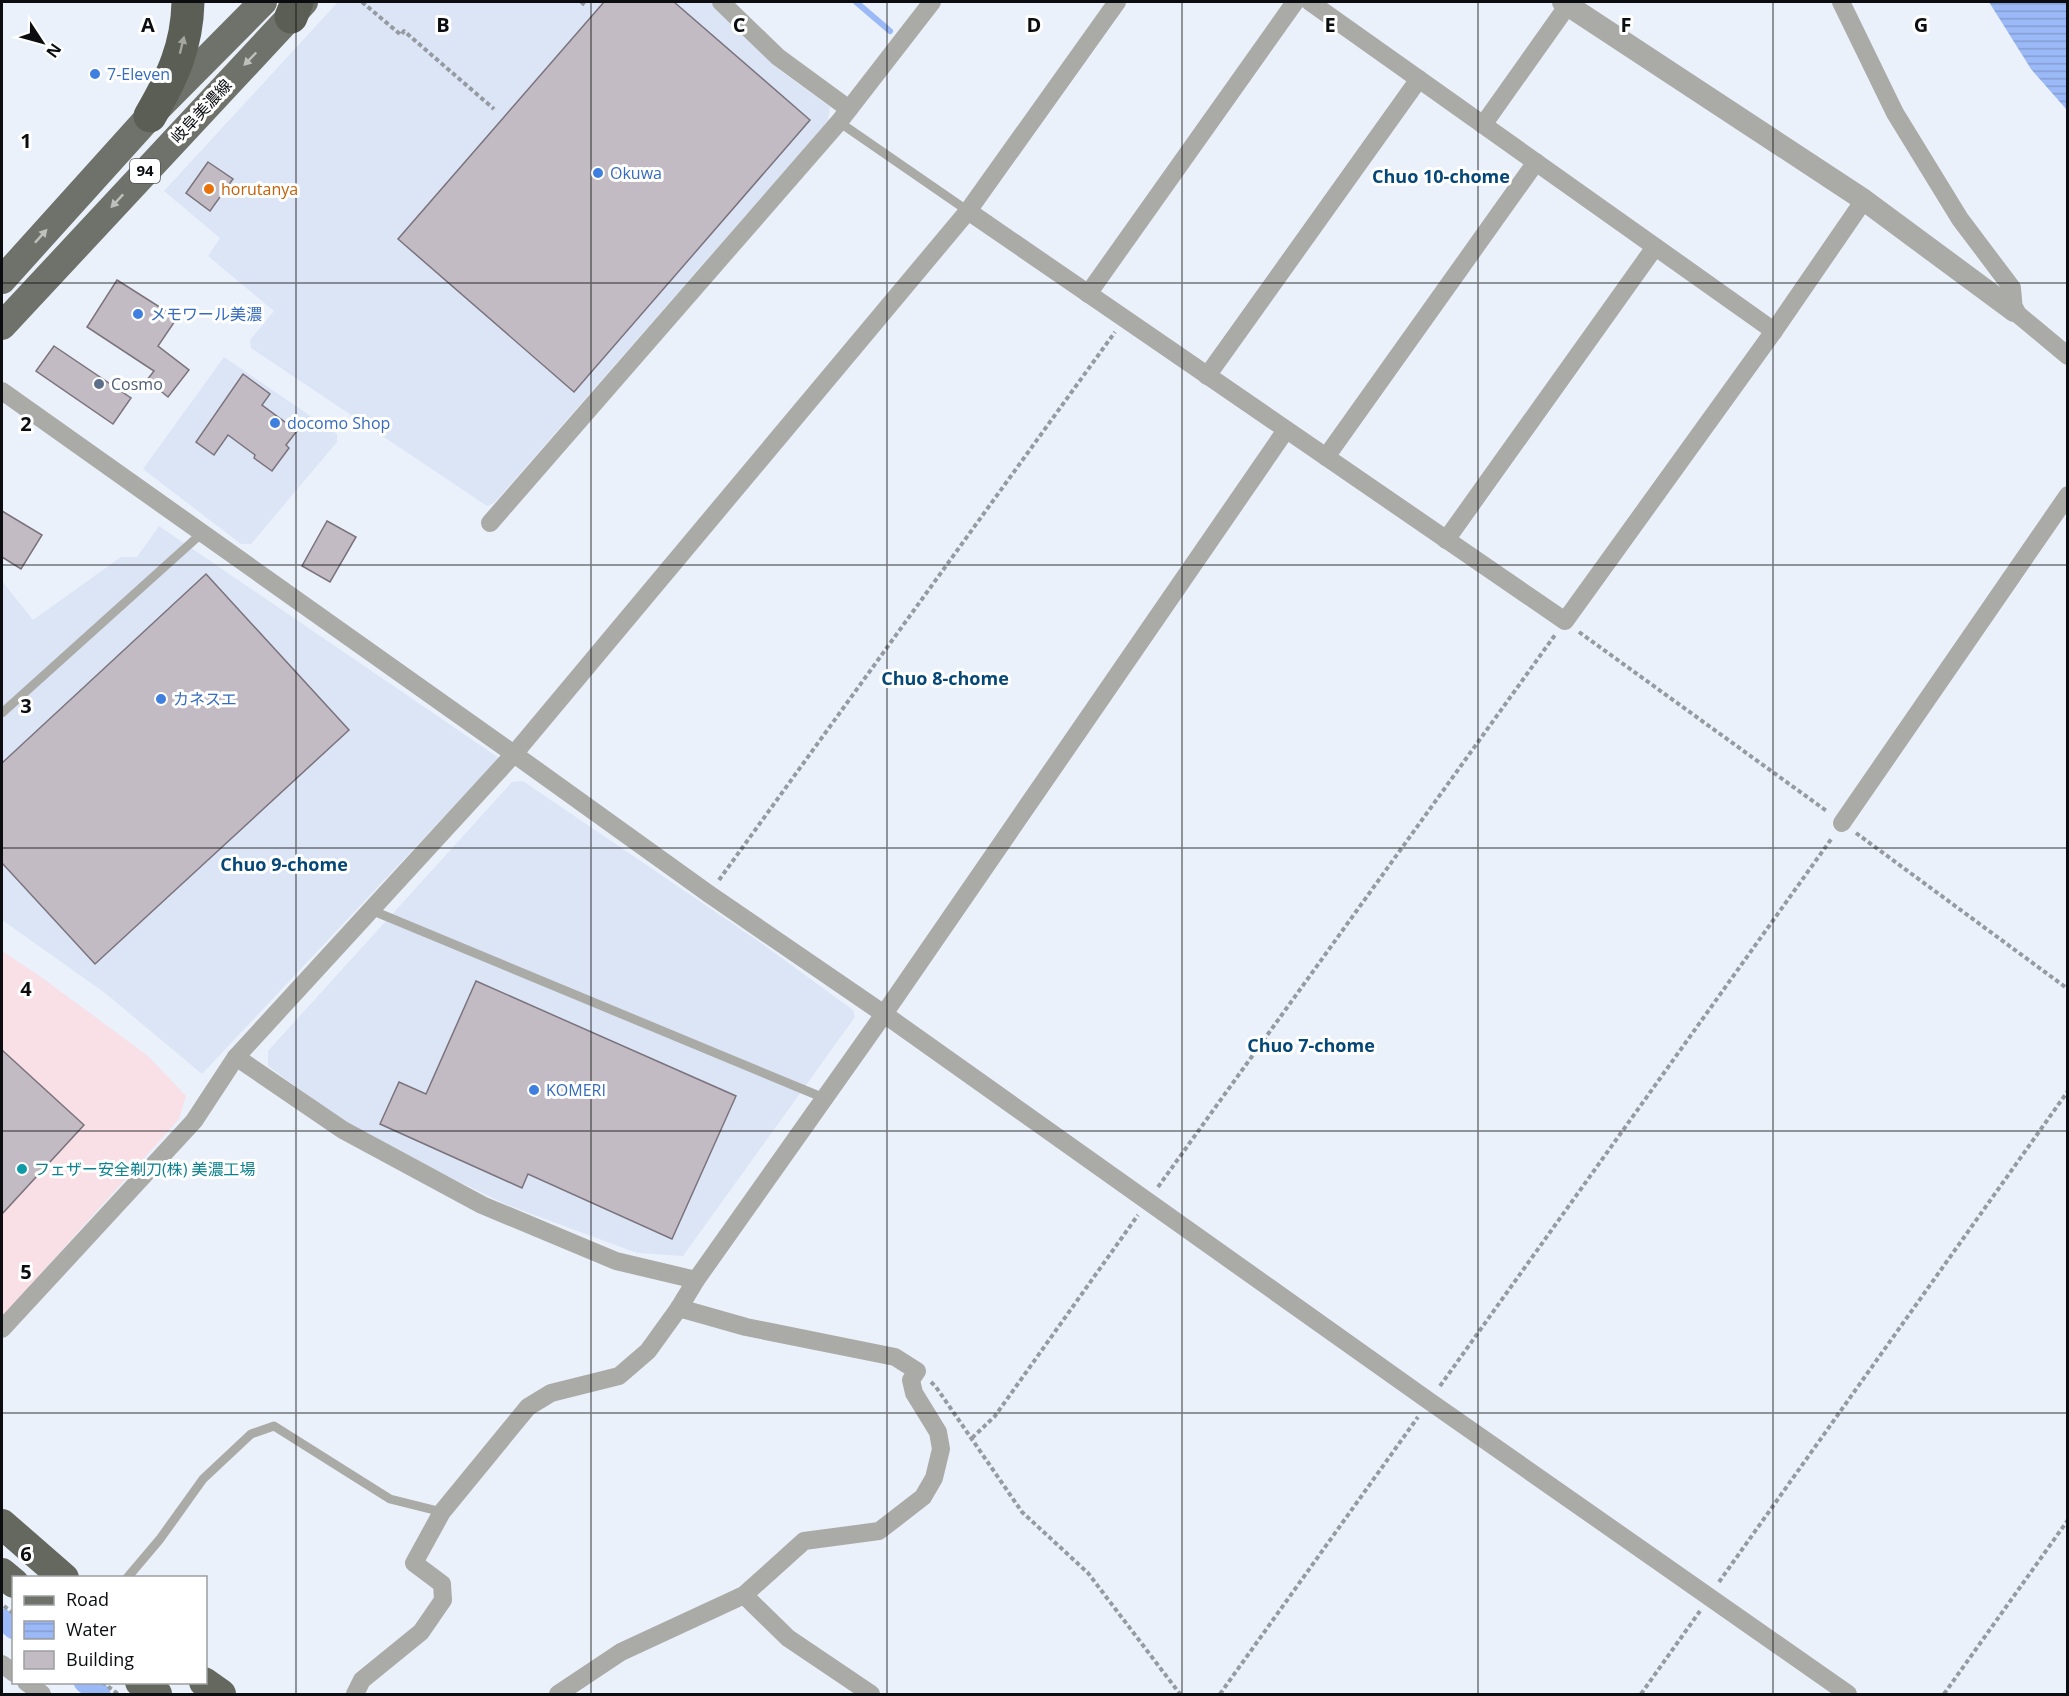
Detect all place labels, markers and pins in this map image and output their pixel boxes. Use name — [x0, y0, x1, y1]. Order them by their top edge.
place label: 7-Eleven — [107, 63, 170, 85]
marker: 7-Eleven — [88, 67, 102, 81]
place label: Okuwa — [610, 162, 662, 184]
marker: Okuwa — [591, 166, 605, 180]
place label: horutanya — [221, 178, 298, 200]
marker: horutanya — [202, 182, 216, 196]
place label: メモワール美濃 — [150, 303, 262, 325]
marker: メモワール美濃 — [131, 307, 145, 321]
place label: Cosmo — [111, 373, 163, 395]
marker: Cosmo — [92, 377, 106, 391]
place label: docomo Shop — [287, 412, 390, 434]
marker: docomo Shop — [268, 416, 282, 430]
place label: カネスエ — [173, 688, 237, 710]
marker: カネスエ — [154, 692, 168, 706]
place label: KOMERI — [546, 1079, 606, 1101]
marker: KOMERI — [527, 1083, 541, 1097]
place label: フェザー安全剃刀(株) 美濃工場 — [34, 1158, 256, 1180]
marker: フェザー安全剃刀(株) 美濃工場 — [15, 1162, 29, 1176]

